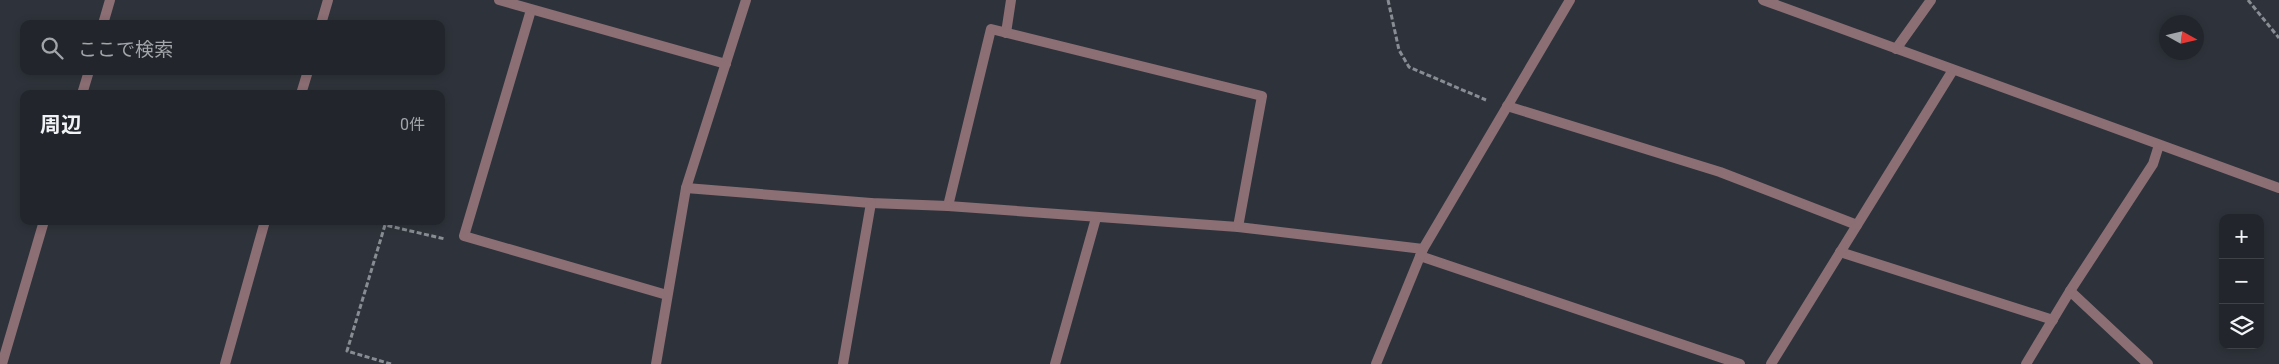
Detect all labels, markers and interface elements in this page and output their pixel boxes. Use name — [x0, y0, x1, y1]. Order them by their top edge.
north arrow — [2159, 15, 2204, 60]
search box — [20, 20, 445, 75]
icon: search — [38, 34, 66, 62]
text: ここで検索 — [78, 38, 173, 61]
text: 周辺 — [40, 113, 82, 137]
text: 0件 — [400, 115, 425, 134]
map controls — [2219, 214, 2264, 349]
button: + — [2219, 214, 2264, 259]
button: − — [2219, 259, 2264, 304]
button: layers — [2219, 304, 2264, 349]

